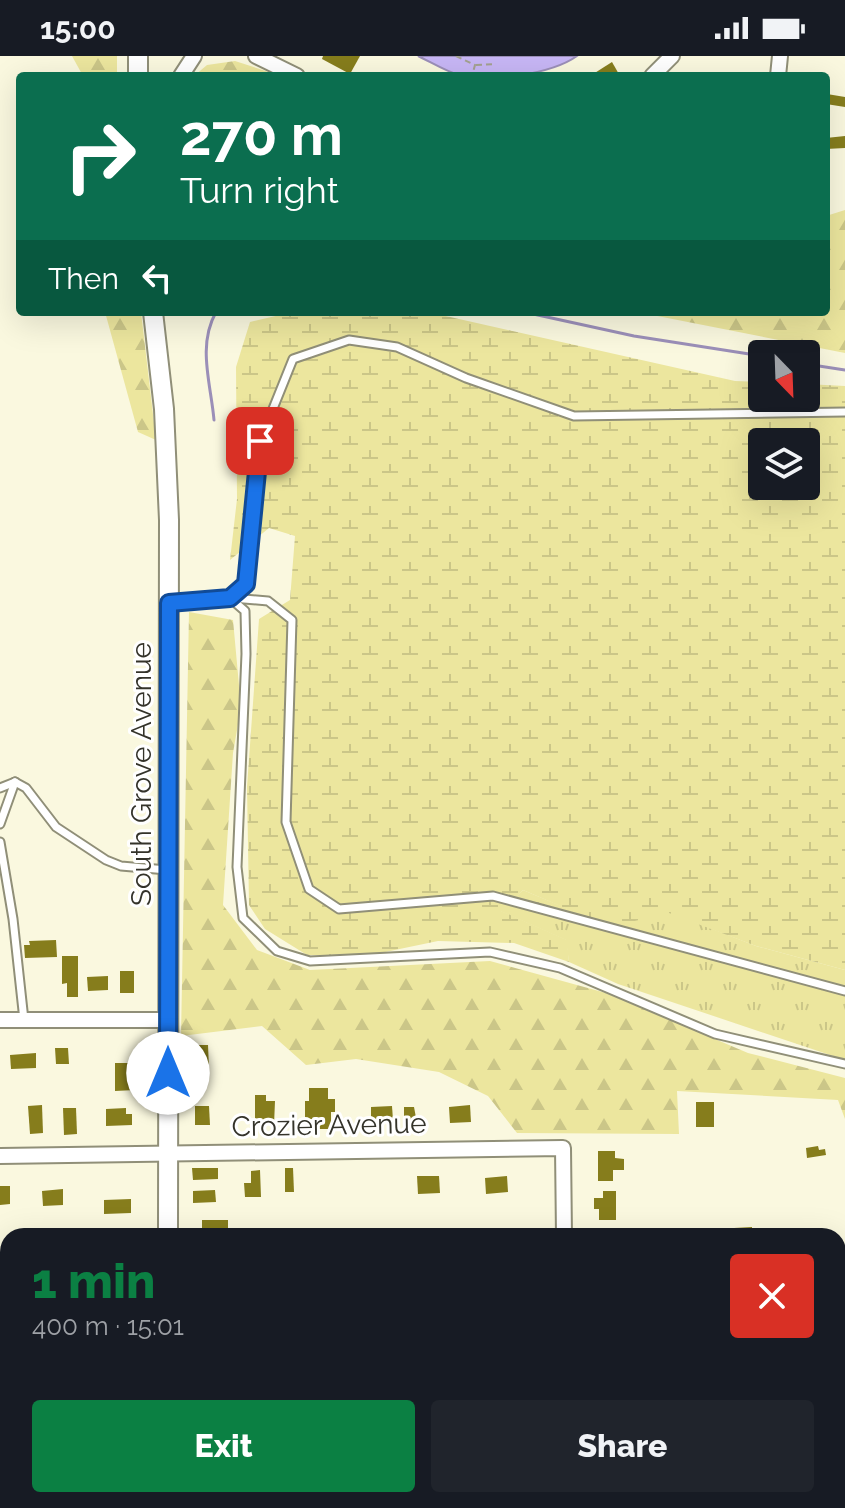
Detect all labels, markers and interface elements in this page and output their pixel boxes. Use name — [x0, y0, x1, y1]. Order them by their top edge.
text: 15:00 — [40, 11, 116, 46]
text: 270 m — [180, 102, 343, 168]
icon: right — [48, 104, 152, 208]
text: Turn right — [180, 169, 339, 211]
icon: left — [135, 256, 179, 300]
text: Then — [48, 261, 119, 296]
north arrow — [748, 340, 820, 412]
map controls — [748, 340, 820, 500]
pin — [226, 407, 294, 475]
icon: arrive — [238, 419, 282, 463]
button: layers — [748, 428, 820, 500]
street label: South Grove Avenue — [125, 642, 158, 906]
position arrow — [126, 1031, 210, 1115]
street label: Crozier Avenue — [231, 1107, 427, 1143]
text: 1 min — [32, 1253, 155, 1309]
button: close — [730, 1254, 814, 1338]
text: 400 m · 15:01 — [32, 1311, 184, 1341]
button: Exit — [32, 1400, 415, 1492]
button: Share — [431, 1400, 814, 1492]

